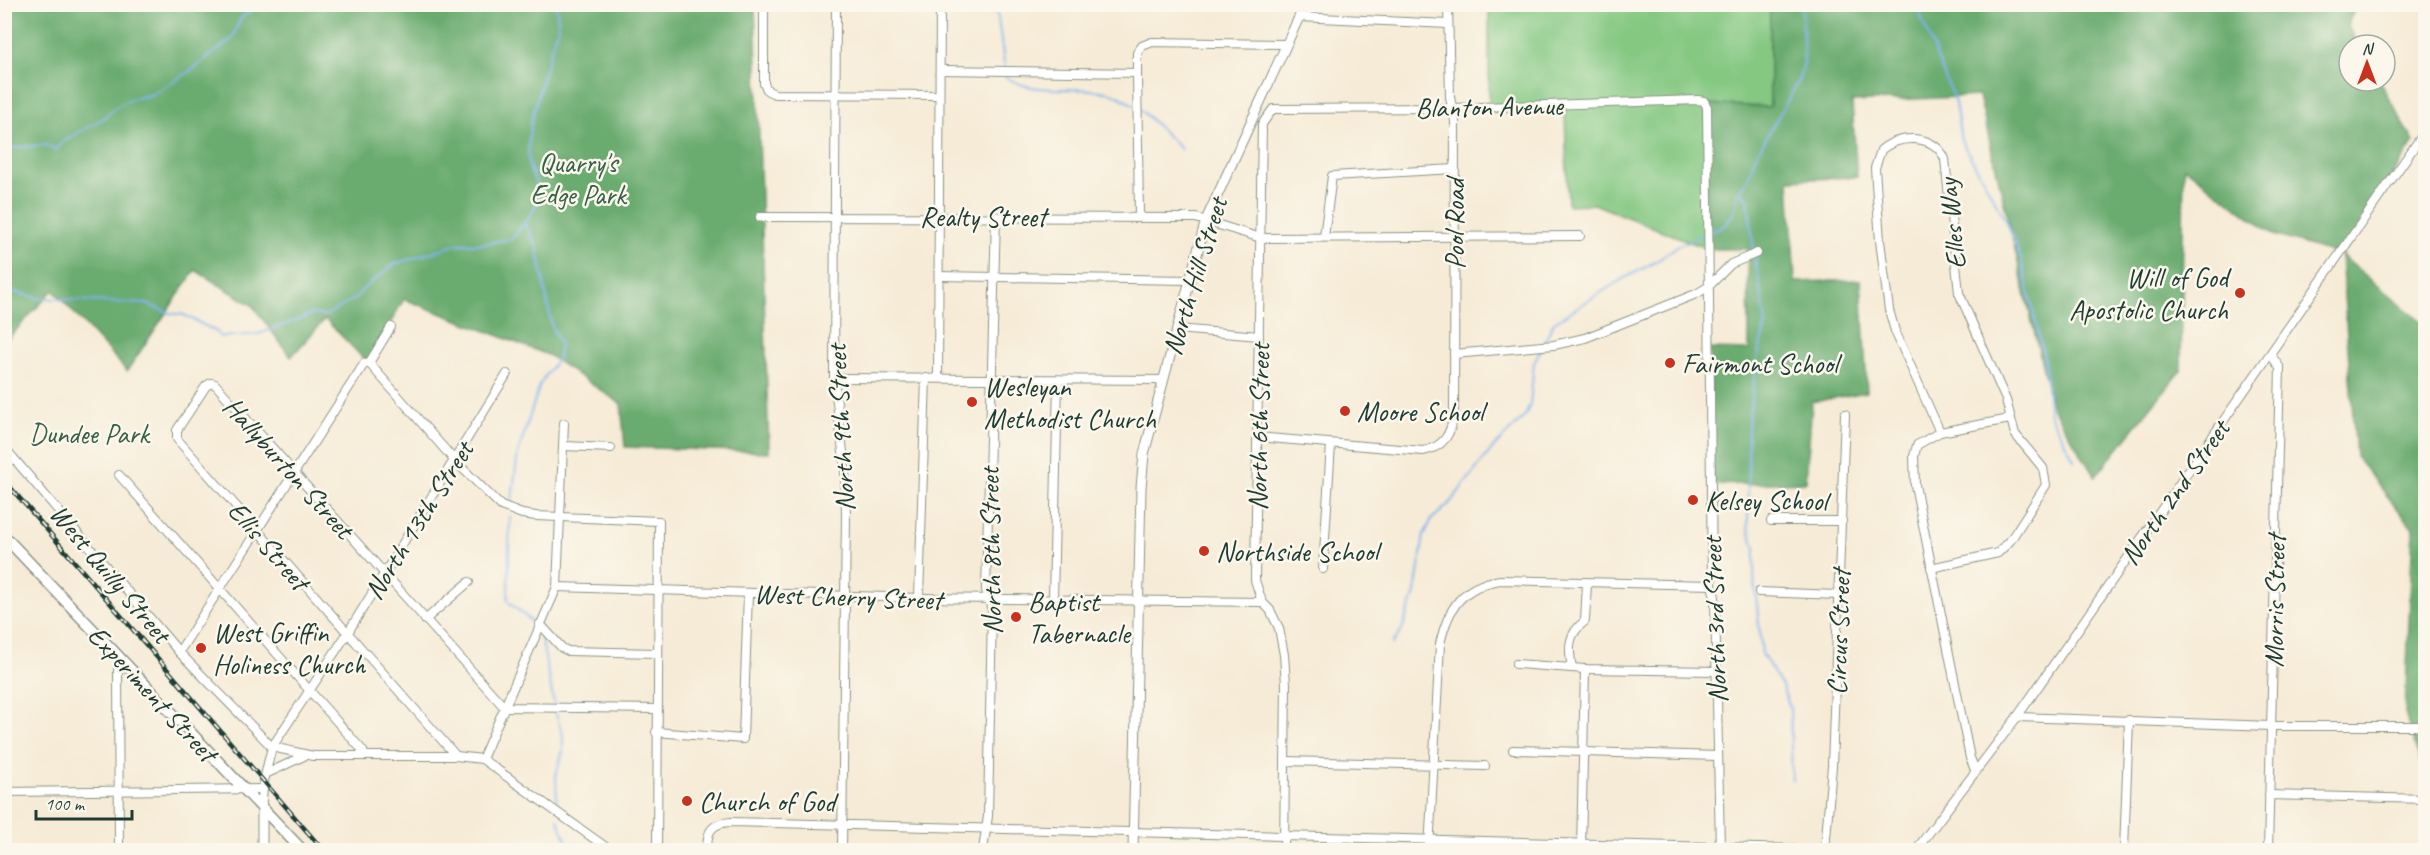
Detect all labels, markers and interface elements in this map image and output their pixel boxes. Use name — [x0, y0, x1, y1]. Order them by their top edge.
north arrow — [2337, 33, 2397, 93]
text: N — [2362, 39, 2375, 59]
street label: Blanton Avenue — [1415, 88, 1565, 125]
park label: Quarry's Edge Park — [531, 145, 628, 212]
street label: Pool Road — [1437, 175, 1472, 269]
street label: Elles Way — [1929, 175, 1974, 271]
street label: North Hill Street — [1154, 191, 1236, 359]
street label: Realty Street — [920, 199, 1050, 234]
place label: Will of God Apostolic Church — [2069, 260, 2232, 327]
marker: Will of God Apostolic Church — [2233, 286, 2247, 300]
street label: North 6th Street — [1240, 340, 1278, 511]
street label: North 9th Street — [819, 341, 862, 512]
place label: Fairmont School — [1682, 346, 1843, 381]
marker: Fairmont School — [1663, 356, 1677, 370]
place label: Wesleyan Methodist Church — [984, 369, 1156, 436]
street label: Hallyburton Street — [216, 389, 363, 547]
place label: Moore School — [1357, 394, 1489, 429]
marker: Wesleyan Methodist Church — [965, 395, 979, 409]
marker: Moore School — [1338, 404, 1352, 418]
street label: North 2nd Street — [2112, 411, 2239, 572]
park label: Dundee Park — [29, 416, 152, 451]
street label: North 13th Street — [356, 432, 482, 606]
street label: North 8th Street — [971, 464, 1009, 635]
place label: Kelsey School — [1705, 483, 1832, 518]
marker: Kelsey School — [1686, 493, 1700, 507]
street label: Ellis Street — [220, 494, 319, 600]
street label: West Quilly Street — [42, 497, 181, 652]
street label: Morris Street — [2256, 531, 2293, 668]
place label: Northside School — [1216, 534, 1383, 569]
street label: North 3rd Street — [1694, 534, 1735, 704]
marker: Northside School — [1197, 544, 1211, 558]
street label: Circus Street — [1819, 565, 1858, 696]
street label: West Cherry Street — [753, 576, 946, 617]
place label: Baptist Tabernacle — [1028, 584, 1132, 651]
marker: Baptist Tabernacle — [1009, 610, 1023, 624]
place label: West Griffin Holiness Church — [213, 615, 366, 682]
street label: Experiment Street — [80, 618, 227, 772]
marker: West Griffin Holiness Church — [194, 641, 208, 655]
scale bar — [36, 783, 132, 821]
place label: Church of God — [699, 784, 839, 819]
text: 100 m — [45, 793, 86, 815]
marker: Church of God — [680, 794, 694, 808]

